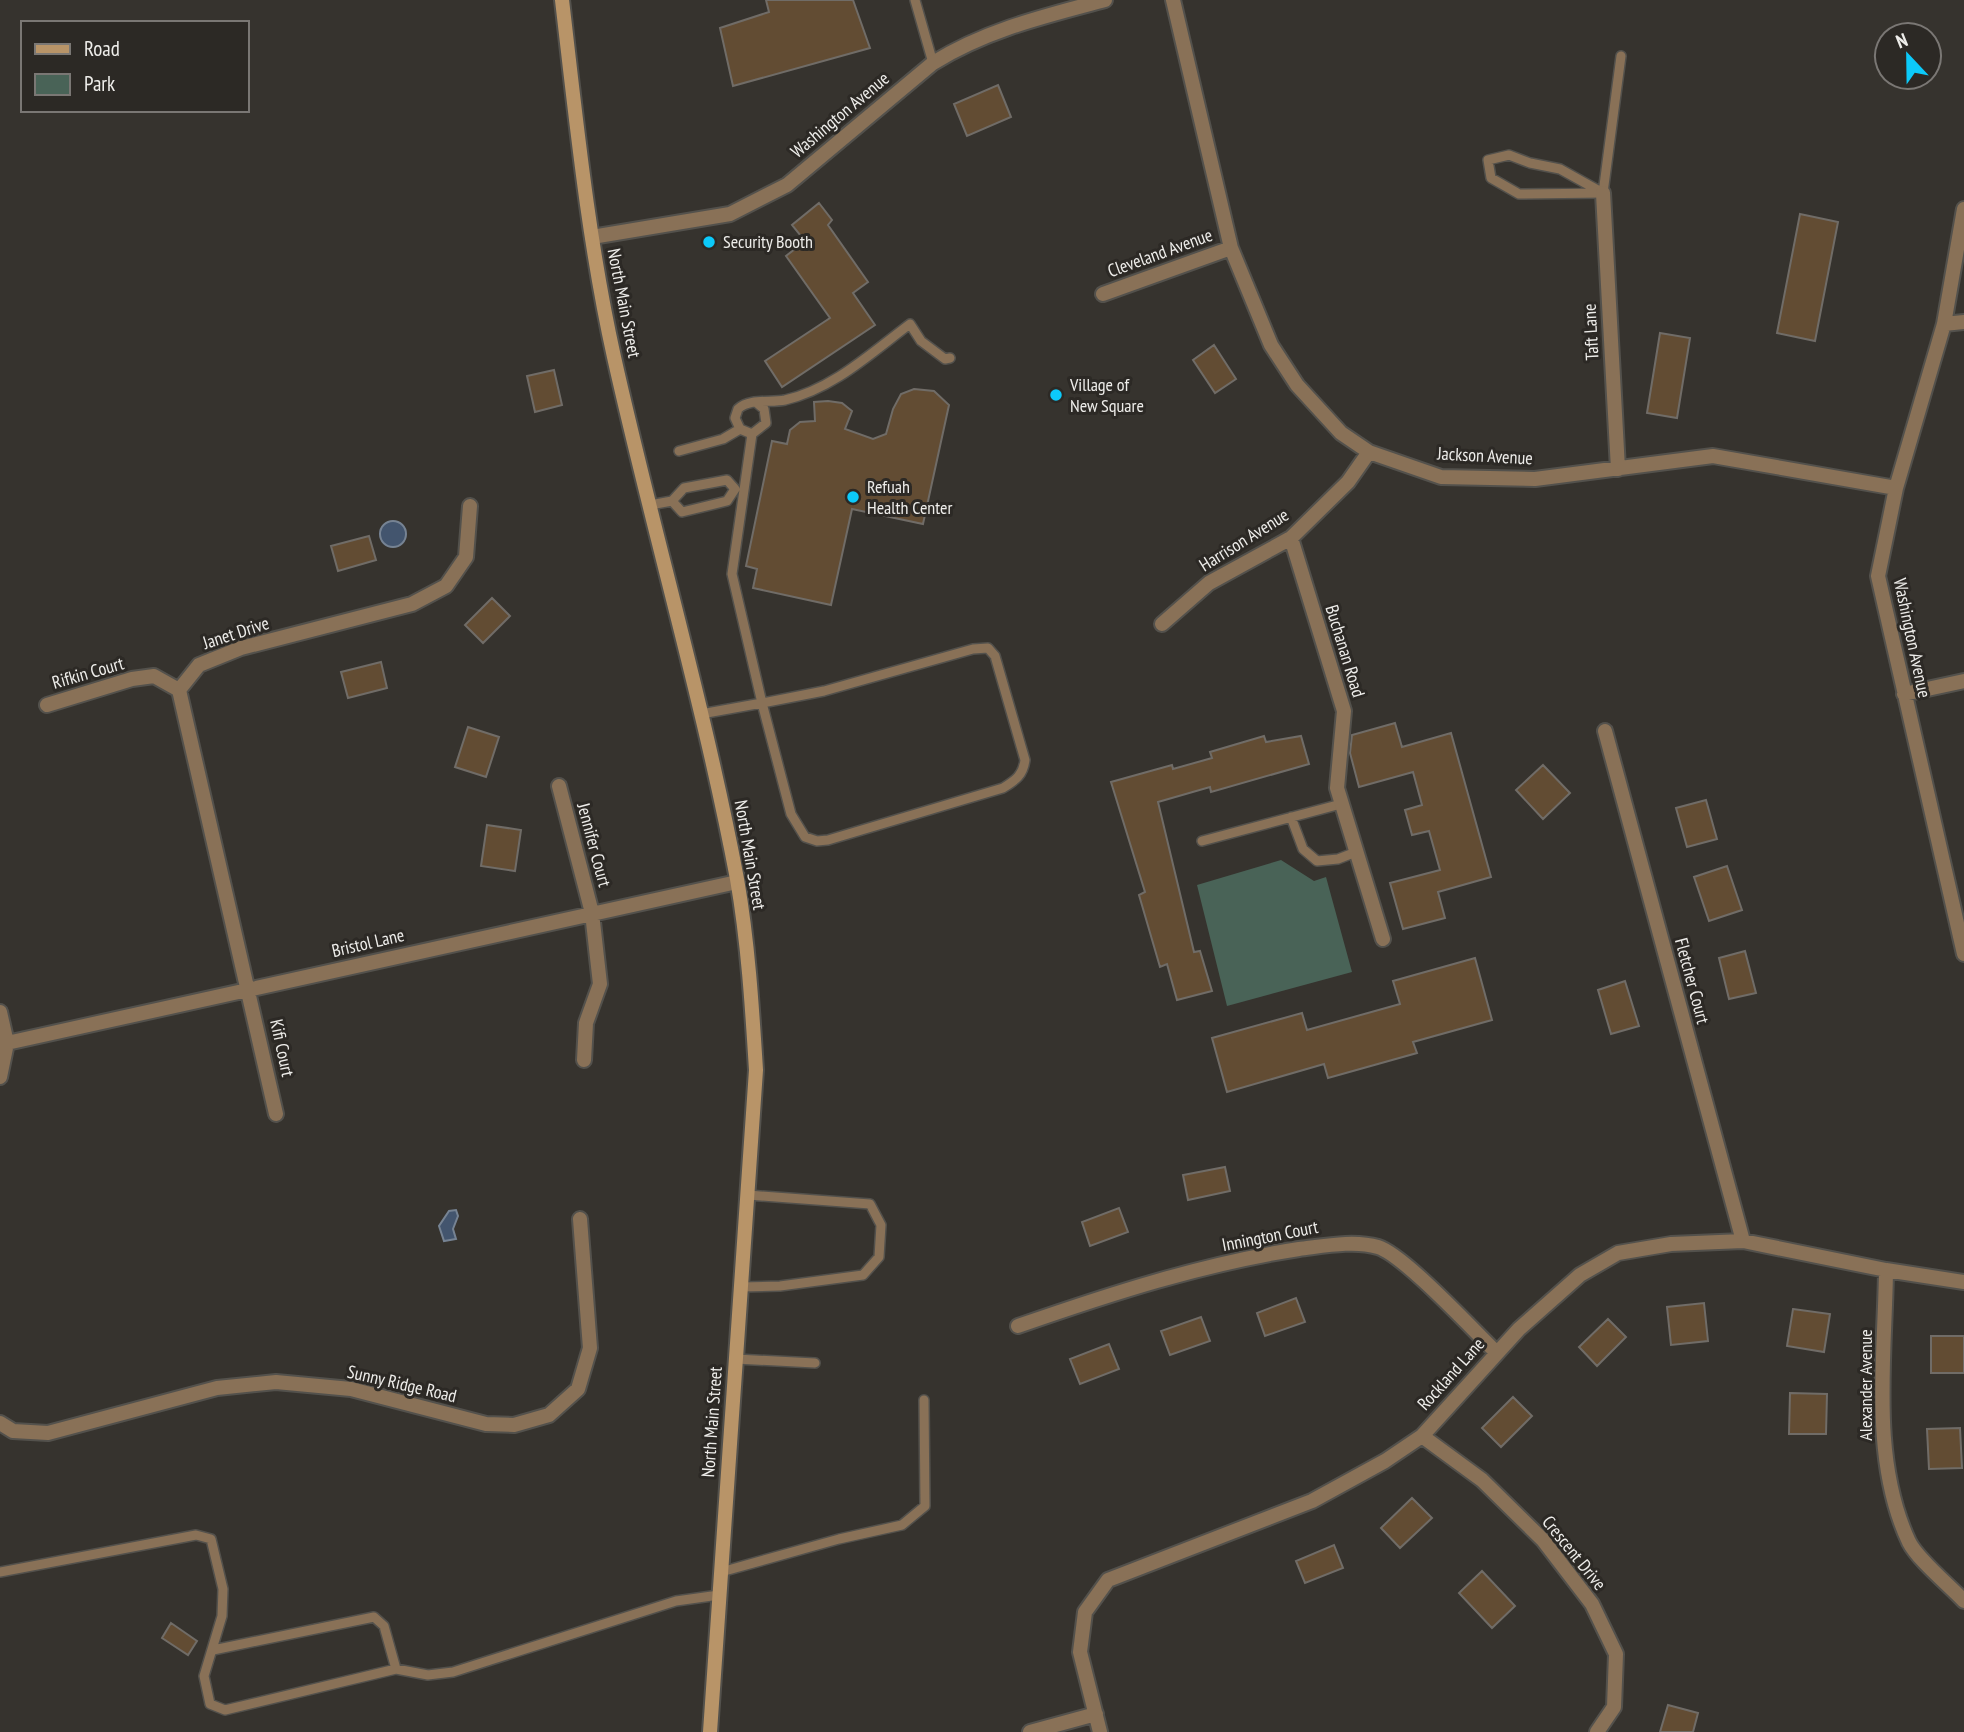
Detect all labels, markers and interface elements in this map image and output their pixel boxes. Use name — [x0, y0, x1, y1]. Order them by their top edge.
legend — [21, 21, 248, 112]
north arrow — [1873, 21, 1943, 91]
text: N — [1892, 27, 1911, 53]
text: Road — [84, 35, 120, 62]
street label: Washington Avenue — [786, 67, 894, 163]
text: Park — [84, 70, 115, 97]
street label: Cleveland Avenue — [1104, 223, 1215, 282]
place label: Security Booth — [723, 230, 813, 253]
marker: Security Booth — [701, 234, 717, 250]
street label: North Main Street — [603, 246, 646, 360]
street label: Taft Lane — [1578, 303, 1603, 361]
place label: Village of New Square — [1069, 373, 1144, 417]
marker: Village of New Square — [1048, 387, 1064, 403]
street label: Jackson Avenue — [1436, 441, 1533, 469]
place label: Refuah Health Center — [867, 475, 952, 519]
marker: Refuah Health Center — [845, 489, 861, 505]
street label: Harrison Avenue — [1195, 503, 1293, 576]
street label: Washington Avenue — [1889, 576, 1936, 700]
street label: Buchanan Road — [1321, 602, 1370, 700]
street label: Janet Drive — [199, 611, 272, 654]
street label: Rifkin Court — [49, 651, 126, 694]
street label: North Main Street — [730, 798, 771, 912]
street label: Jennifer Court — [572, 799, 617, 889]
street label: Bristol Lane — [329, 923, 406, 962]
street label: Fletcher Court — [1670, 935, 1715, 1026]
street label: Kifi Court — [265, 1017, 300, 1079]
street label: Innington Court — [1220, 1215, 1320, 1256]
street label: Alexander Avenue — [1854, 1329, 1877, 1441]
street label: Rockland Lane — [1412, 1333, 1489, 1415]
street label: Sunny Ridge Road — [345, 1360, 459, 1407]
street label: North Main Street — [696, 1366, 727, 1478]
street label: Crescent Drive — [1537, 1511, 1611, 1595]

